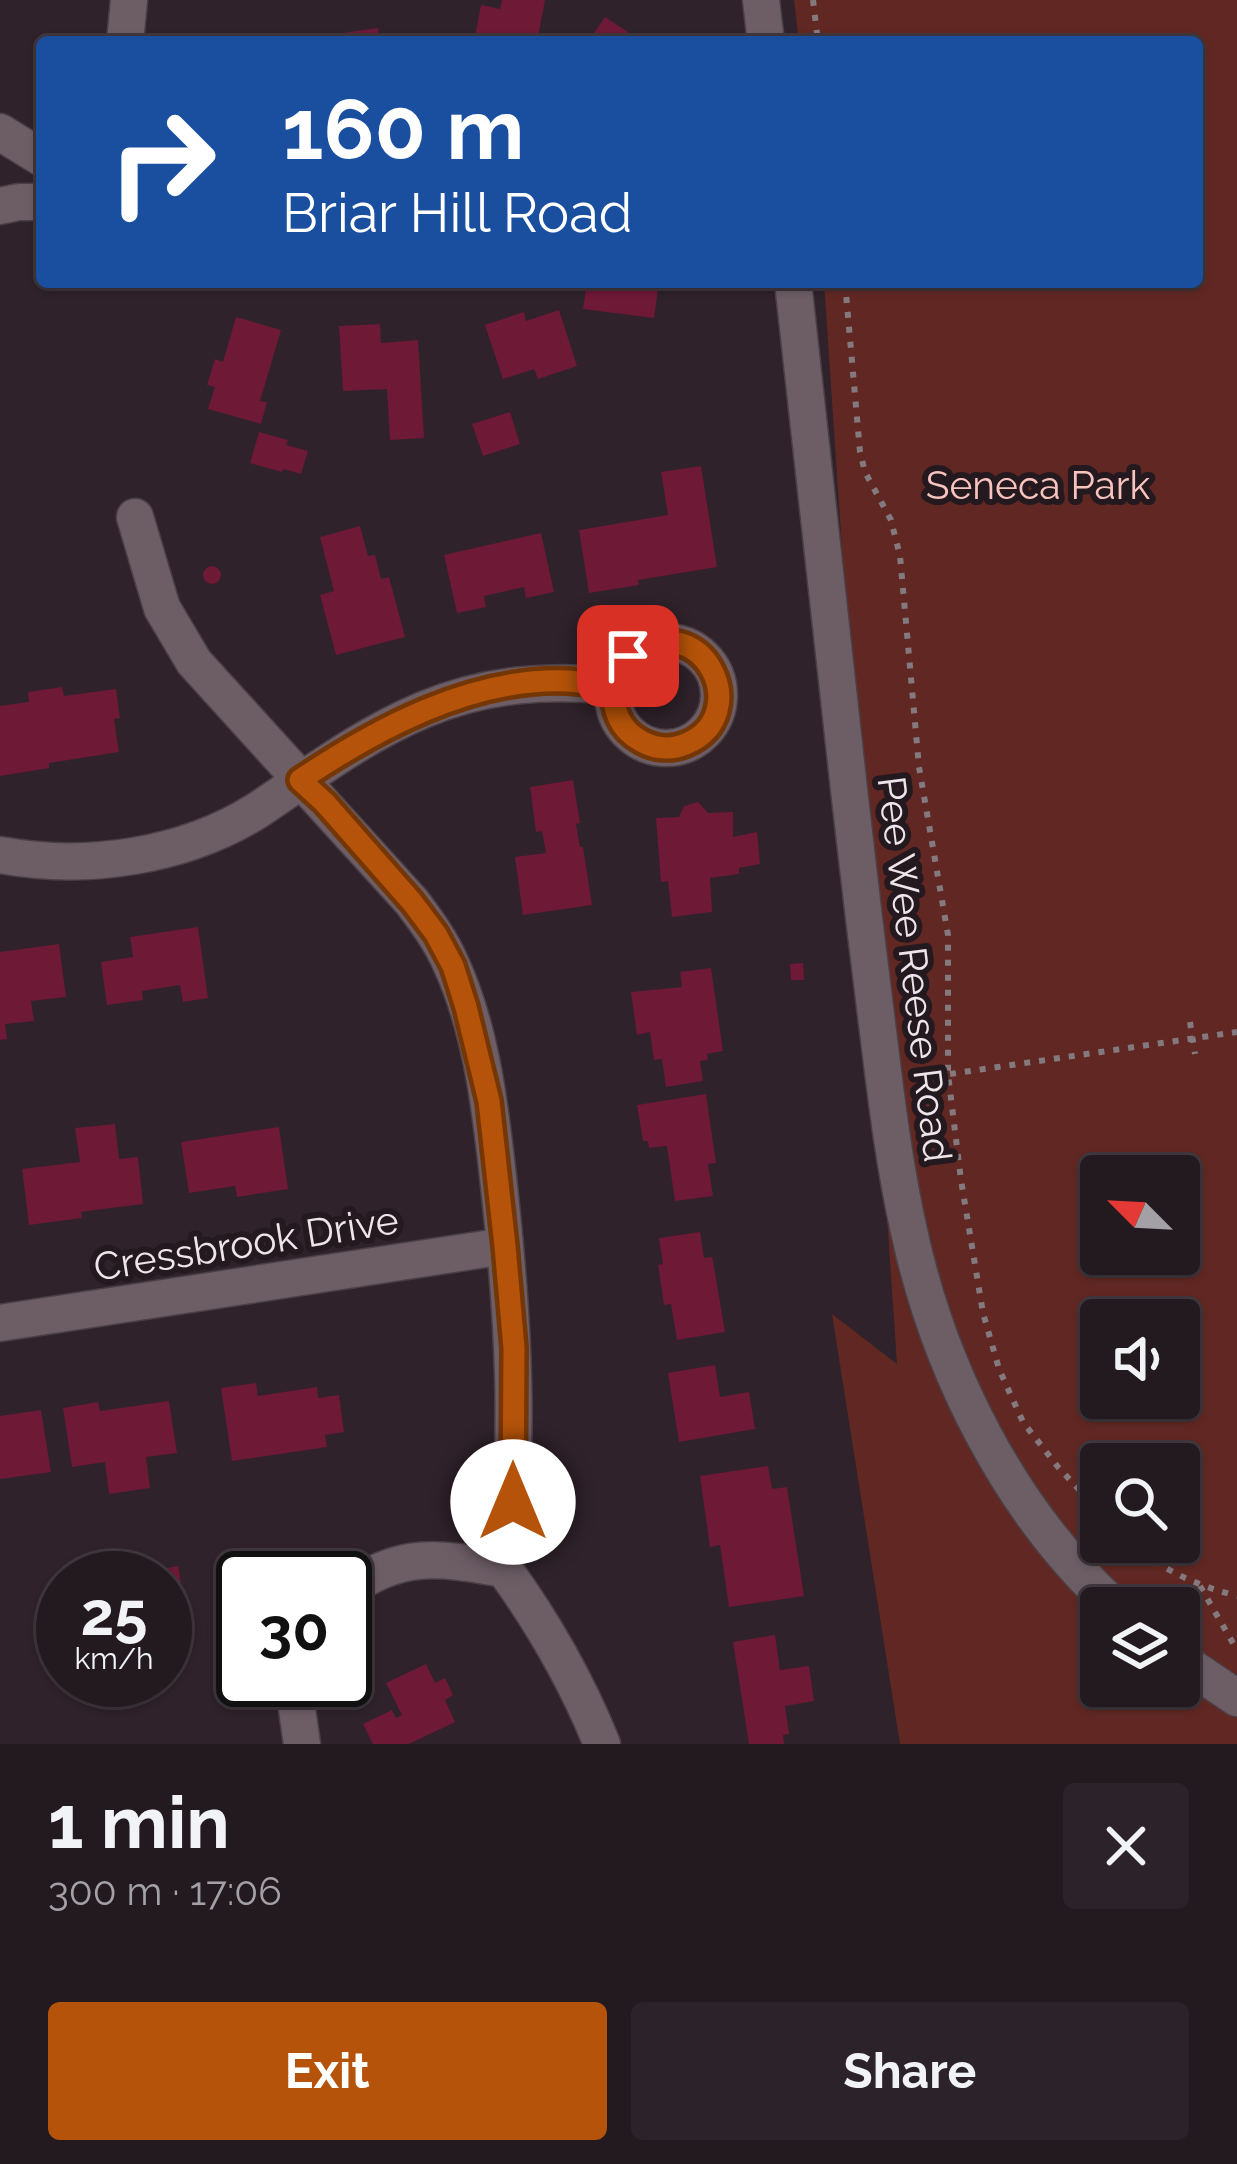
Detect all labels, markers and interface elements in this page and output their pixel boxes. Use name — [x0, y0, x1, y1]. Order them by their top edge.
text: 160 m — [282, 80, 524, 179]
icon: right — [84, 84, 240, 240]
text: Briar Hill Road — [282, 181, 632, 245]
park label: Seneca Park — [926, 462, 1151, 508]
pin — [577, 605, 679, 707]
icon: arrive — [595, 623, 661, 689]
street label: Pee Wee Reese Road — [869, 774, 961, 1164]
north arrow — [1080, 1155, 1200, 1275]
map controls — [1080, 1155, 1200, 1707]
street label: Cressbrook Drive — [90, 1196, 402, 1290]
button: sound — [1080, 1299, 1200, 1419]
position arrow — [450, 1439, 576, 1565]
button: search — [1080, 1443, 1200, 1563]
speed limit sign: 30 — [216, 1551, 372, 1707]
text: 25 — [80, 1579, 148, 1649]
button: layers — [1080, 1587, 1200, 1707]
text: km/h — [74, 1641, 154, 1676]
text: 1 min — [48, 1780, 230, 1865]
button: close — [1063, 1783, 1189, 1909]
text: 300 m · 17:06 — [48, 1868, 282, 1914]
button: Exit — [48, 2002, 607, 2140]
button: Share — [631, 2002, 1189, 2140]

